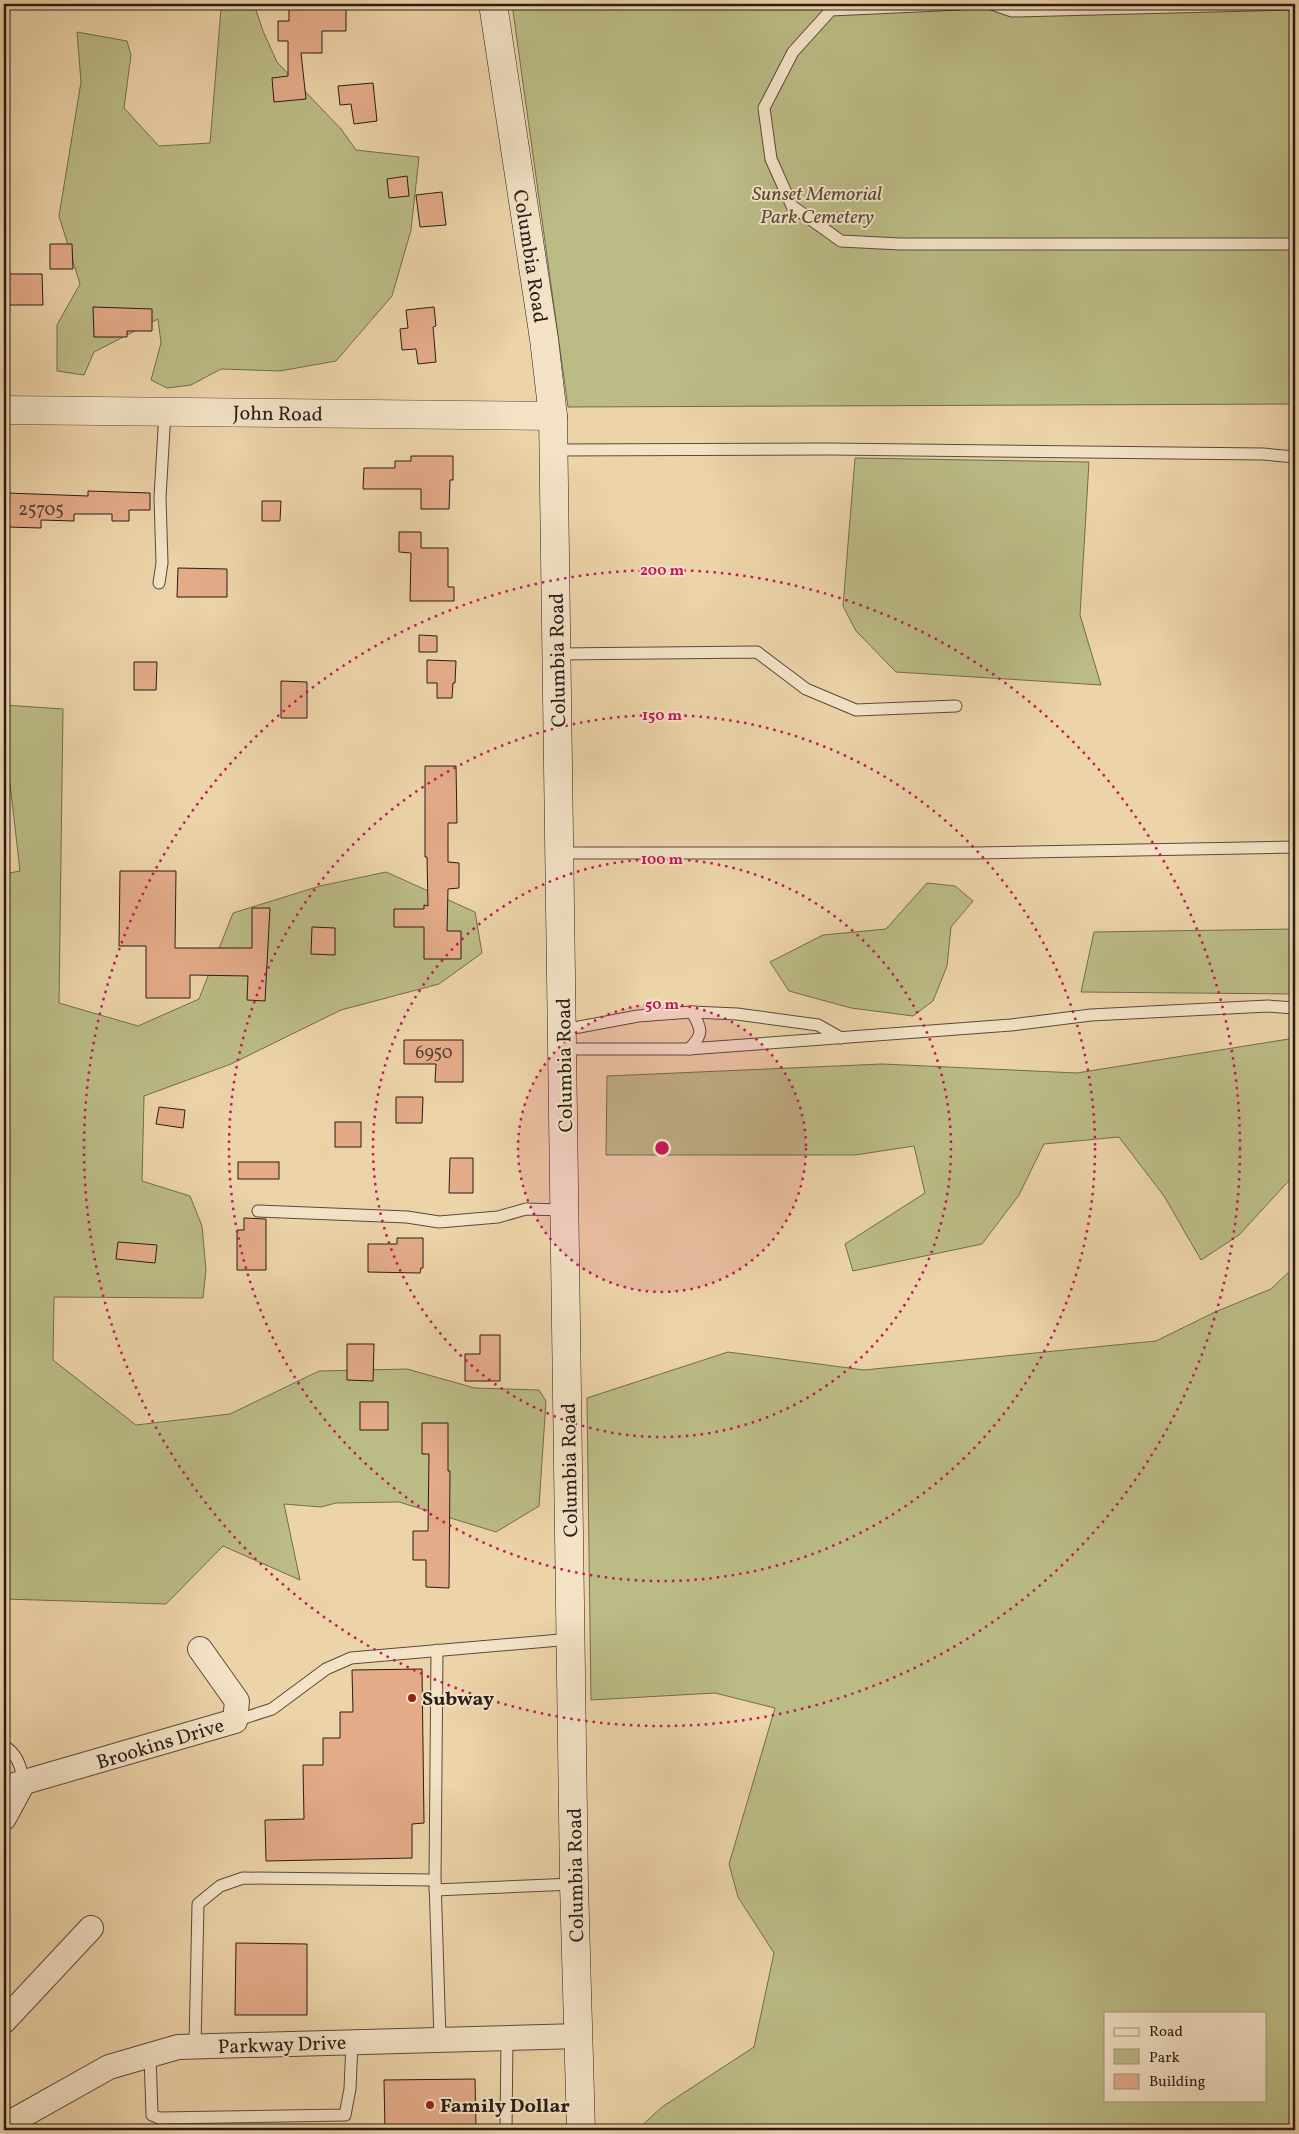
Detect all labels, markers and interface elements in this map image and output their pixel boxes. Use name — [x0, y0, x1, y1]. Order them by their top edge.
park label: Sunset Memorial Park Cemetery — [752, 181, 882, 232]
street label: Columbia Road — [505, 188, 553, 325]
street label: John Road — [233, 400, 323, 430]
house number: 25705 — [18, 498, 64, 523]
text: 200 m — [640, 561, 684, 582]
street label: Columbia Road — [544, 592, 574, 727]
text: 150 m — [642, 706, 682, 727]
text: 100 m — [641, 850, 684, 871]
text: 50 m — [645, 995, 679, 1016]
street label: Columbia Road — [551, 997, 581, 1132]
house number: 6950 — [415, 1041, 453, 1066]
centre of rings — [653, 1139, 671, 1157]
street label: Columbia Road — [556, 1402, 586, 1537]
place label: Subway — [422, 1686, 494, 1714]
marker: Subway — [406, 1692, 418, 1704]
street label: Brookins Drive — [93, 1712, 228, 1778]
street label: Columbia Road — [562, 1807, 592, 1942]
legend — [1104, 2012, 1266, 2102]
text: Road — [1149, 2022, 1183, 2043]
street label: Parkway Drive — [217, 2030, 347, 2062]
text: Park — [1149, 2048, 1180, 2069]
text: Building — [1149, 2072, 1206, 2093]
place label: Family Dollar — [440, 2093, 570, 2121]
marker: Family Dollar — [424, 2099, 436, 2111]

